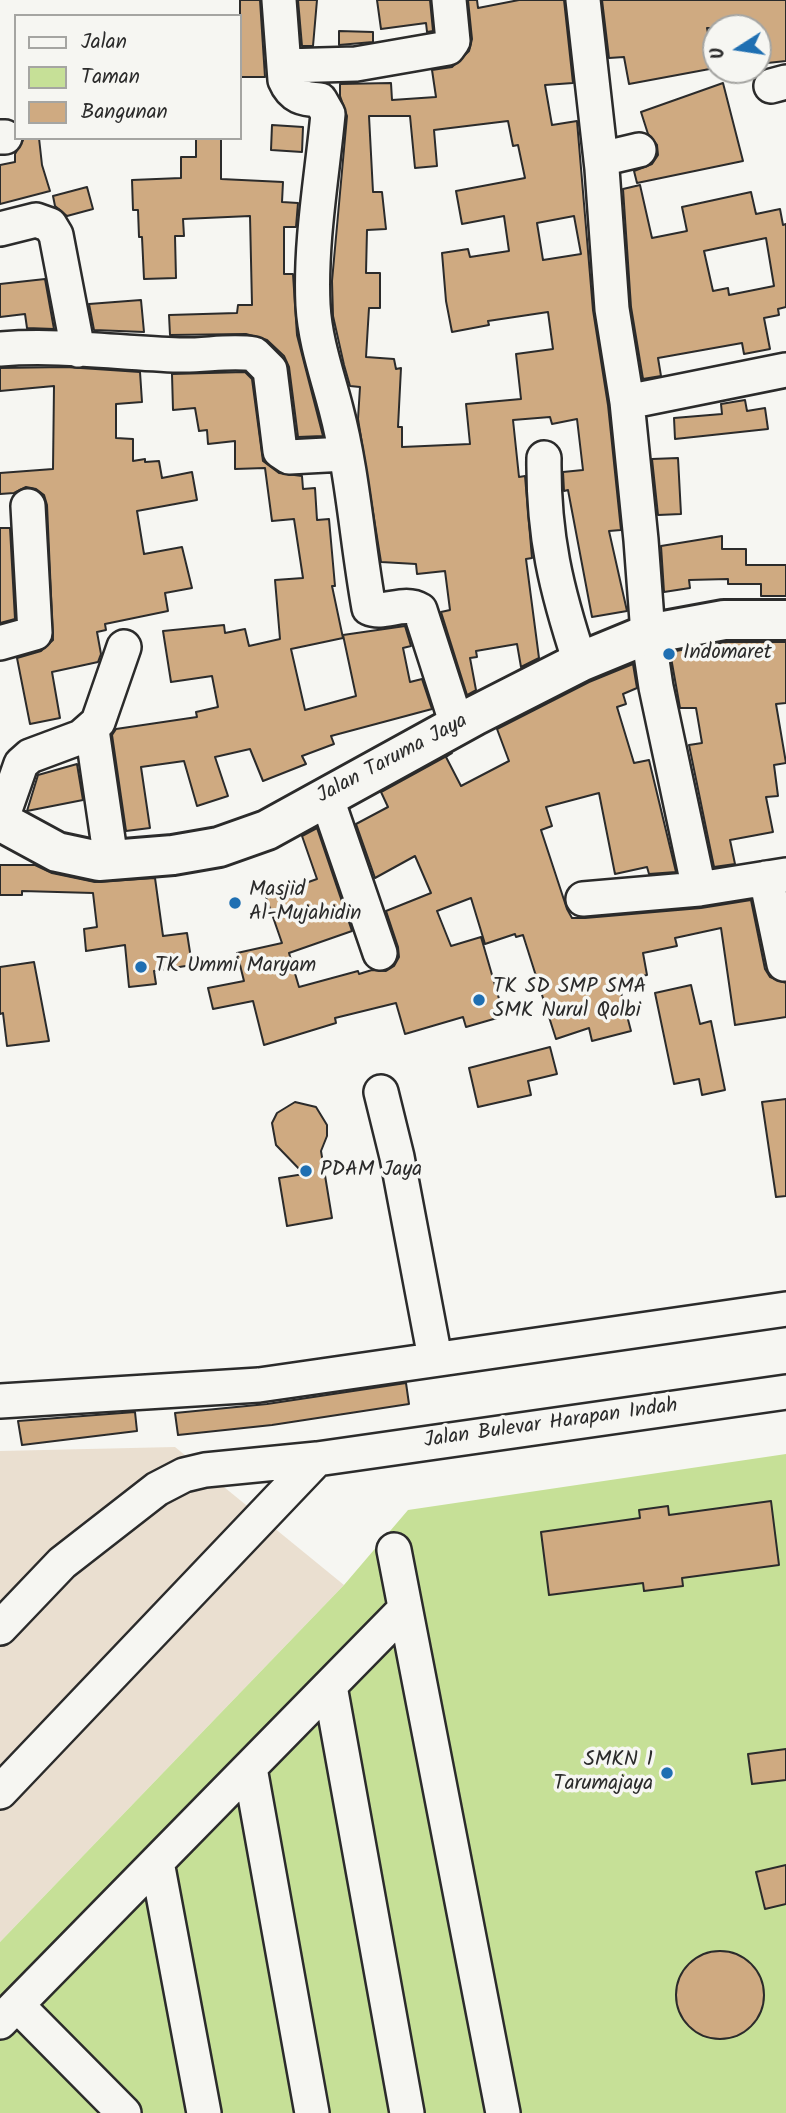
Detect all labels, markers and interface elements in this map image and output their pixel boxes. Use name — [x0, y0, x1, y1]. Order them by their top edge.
legend — [14, 14, 242, 140]
north arrow — [702, 14, 772, 84]
text: Jalan — [81, 26, 127, 59]
text: U — [703, 44, 734, 62]
text: Taman — [81, 61, 140, 94]
text: Bangunan — [81, 96, 168, 129]
place label: Indomaret — [683, 641, 772, 667]
marker: Indomaret — [661, 646, 677, 662]
street label: Jalan Taruma Jaya — [313, 710, 473, 810]
place label: Masjid Al-Mujahidin — [249, 878, 361, 928]
marker: Masjid Al-Mujahidin — [227, 895, 243, 911]
place label: TK Ummi Maryam — [155, 954, 316, 980]
marker: TK Ummi Maryam — [133, 959, 149, 975]
place label: TK SD SMP SMA SMK Nurul Qolbi — [493, 975, 646, 1025]
marker: TK SD SMP SMA SMK Nurul Qolbi — [471, 992, 487, 1008]
place label: PDAM Jaya — [320, 1158, 422, 1184]
marker: PDAM Jaya — [298, 1163, 314, 1179]
street label: Jalan Bulevar Harapan Indah — [423, 1395, 679, 1455]
place label: SMKN 1 Tarumajaya — [553, 1748, 653, 1798]
marker: SMKN 1 Tarumajaya — [659, 1765, 675, 1781]

